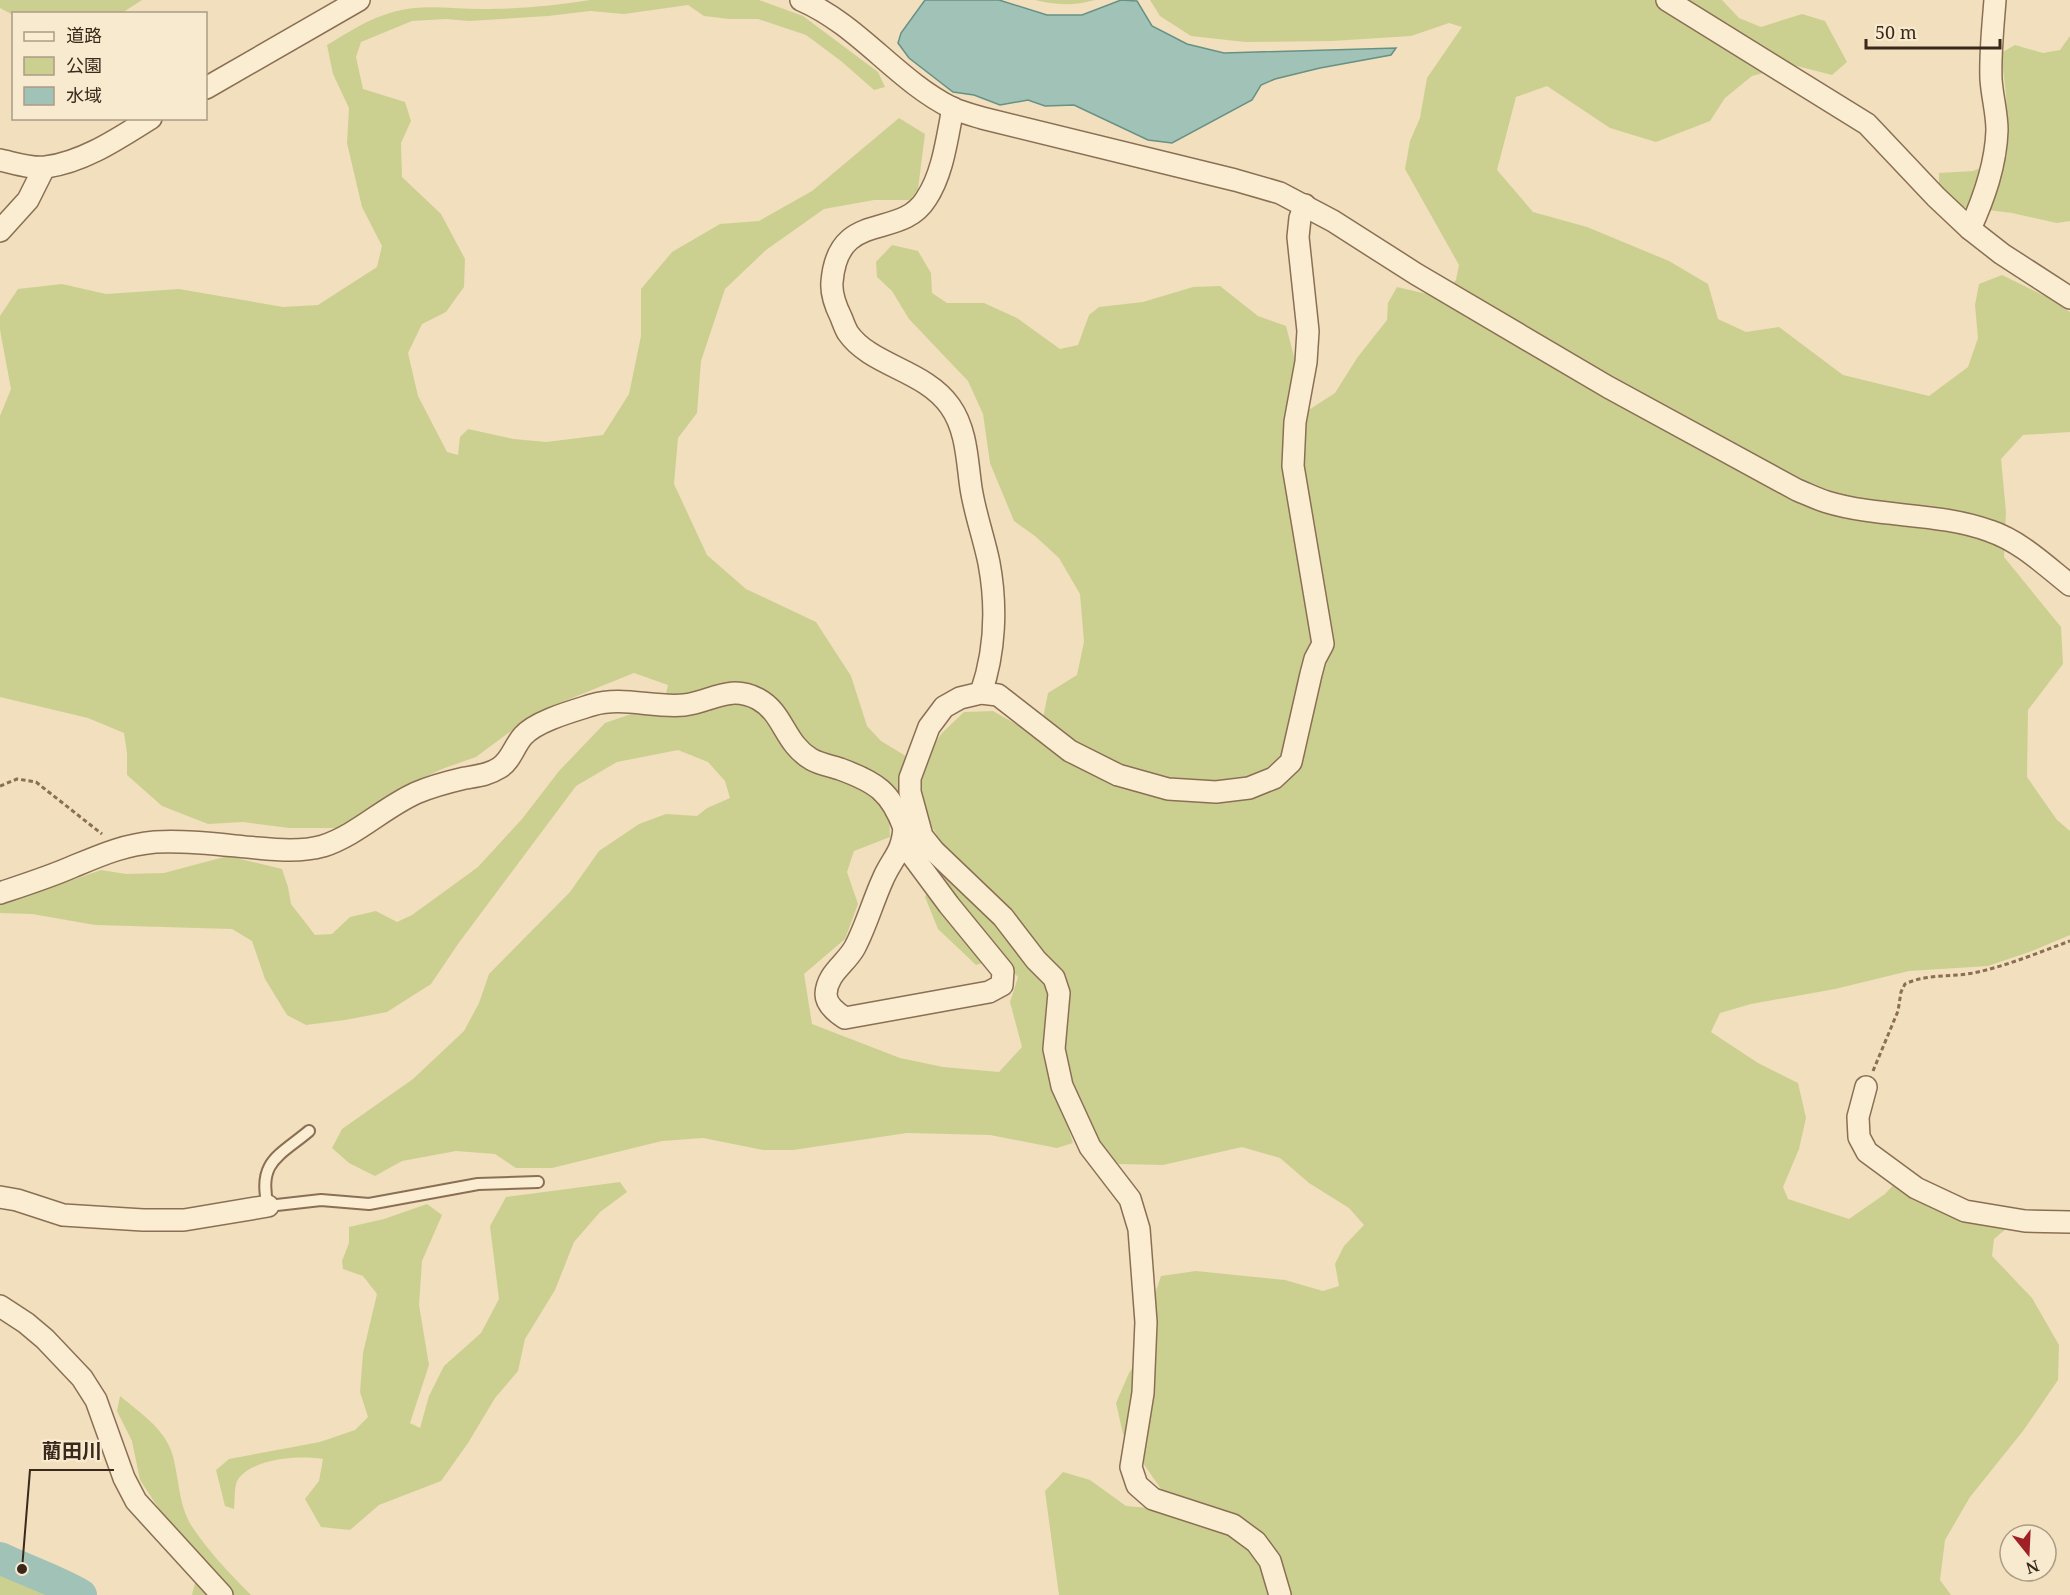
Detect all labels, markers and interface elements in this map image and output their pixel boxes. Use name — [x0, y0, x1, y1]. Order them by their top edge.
legend — [12, 12, 207, 120]
scale bar — [1866, 12, 2000, 50]
text: 50 m — [1875, 20, 1917, 44]
text: 道路 — [66, 23, 102, 47]
text: 公園 — [66, 53, 102, 77]
text: 水域 — [66, 83, 102, 107]
callout: 藺田川 — [30, 1432, 114, 1470]
text: 藺田川 — [42, 1437, 102, 1464]
north arrow — [1998, 1523, 2058, 1583]
text: N — [2023, 1555, 2042, 1580]

